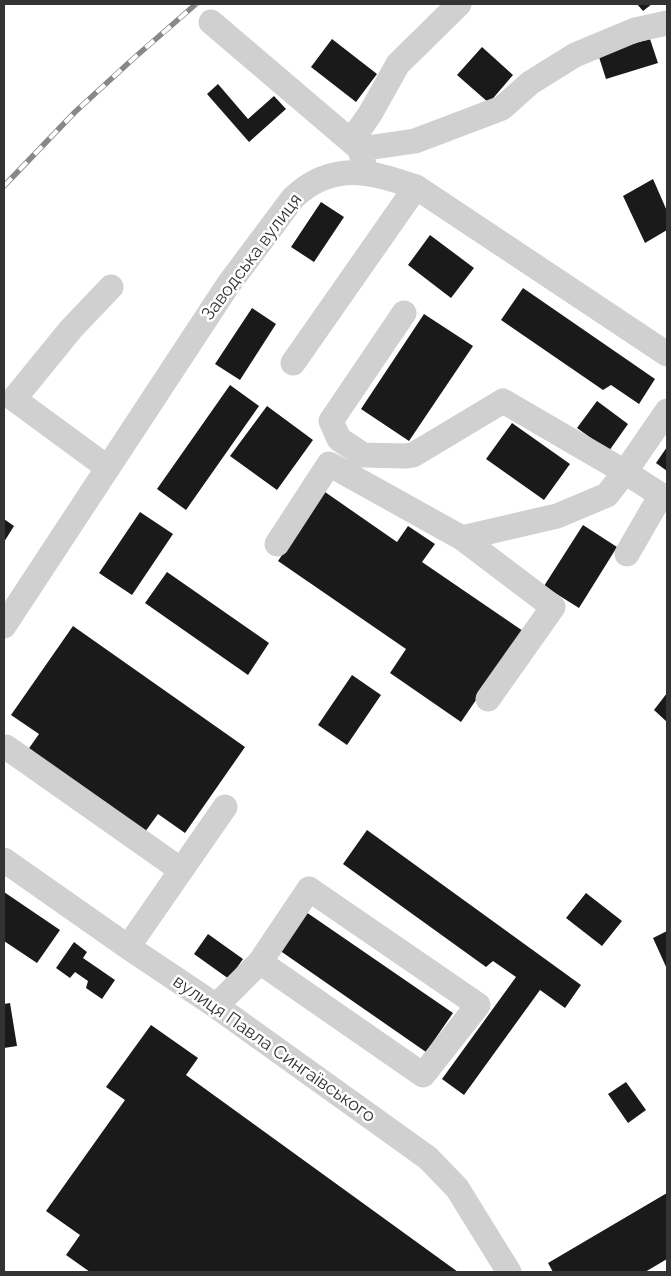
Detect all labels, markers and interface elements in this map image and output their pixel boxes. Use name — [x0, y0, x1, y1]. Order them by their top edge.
street label: Заводська вулиця — [197, 189, 307, 325]
street label: вулиця Павла Сингаївського — [169, 971, 379, 1127]

